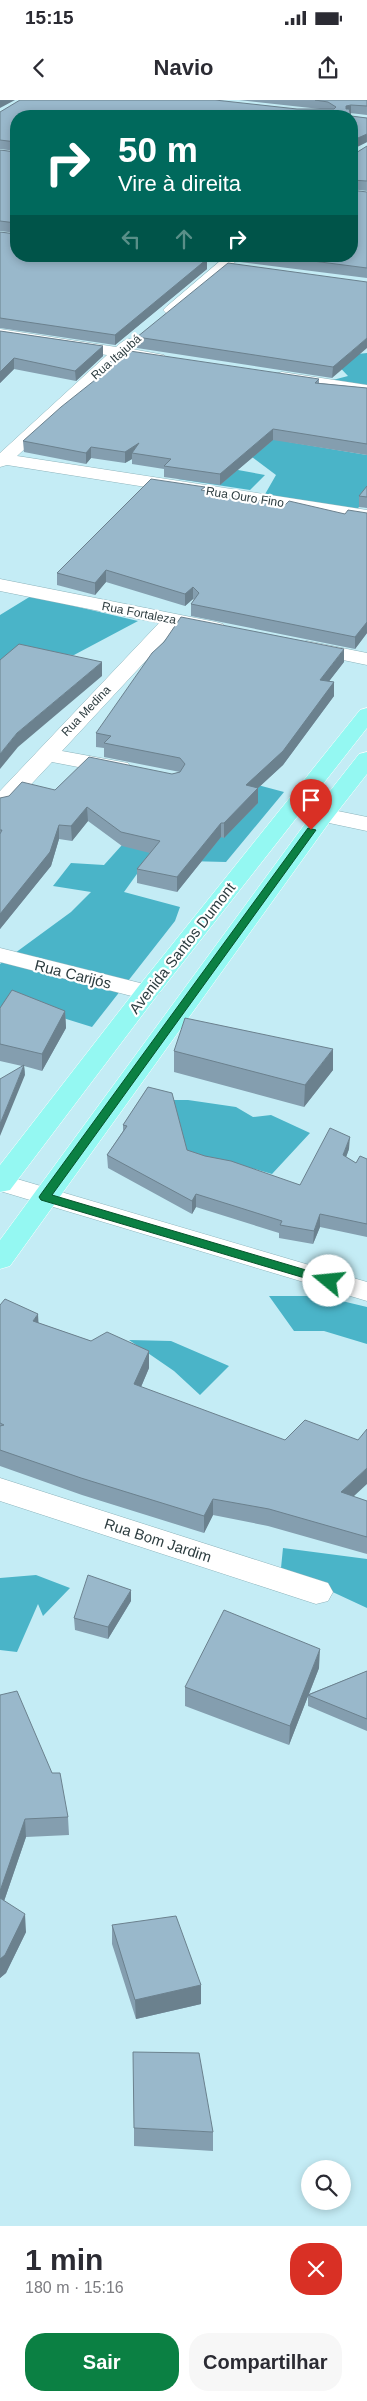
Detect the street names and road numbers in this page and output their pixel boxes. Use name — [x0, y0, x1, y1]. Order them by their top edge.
street label: Rua Itajubá — [88, 331, 144, 382]
street label: Rua Ouro Fino — [205, 484, 285, 510]
street label: Rua Fortaleza — [101, 599, 178, 627]
street label: Rua Medina — [58, 683, 114, 739]
street label: Avenida Santos Dumont — [126, 878, 239, 1017]
street label: Rua Carijós — [33, 956, 113, 992]
street label: Rua Bom Jardim — [102, 1515, 214, 1565]

